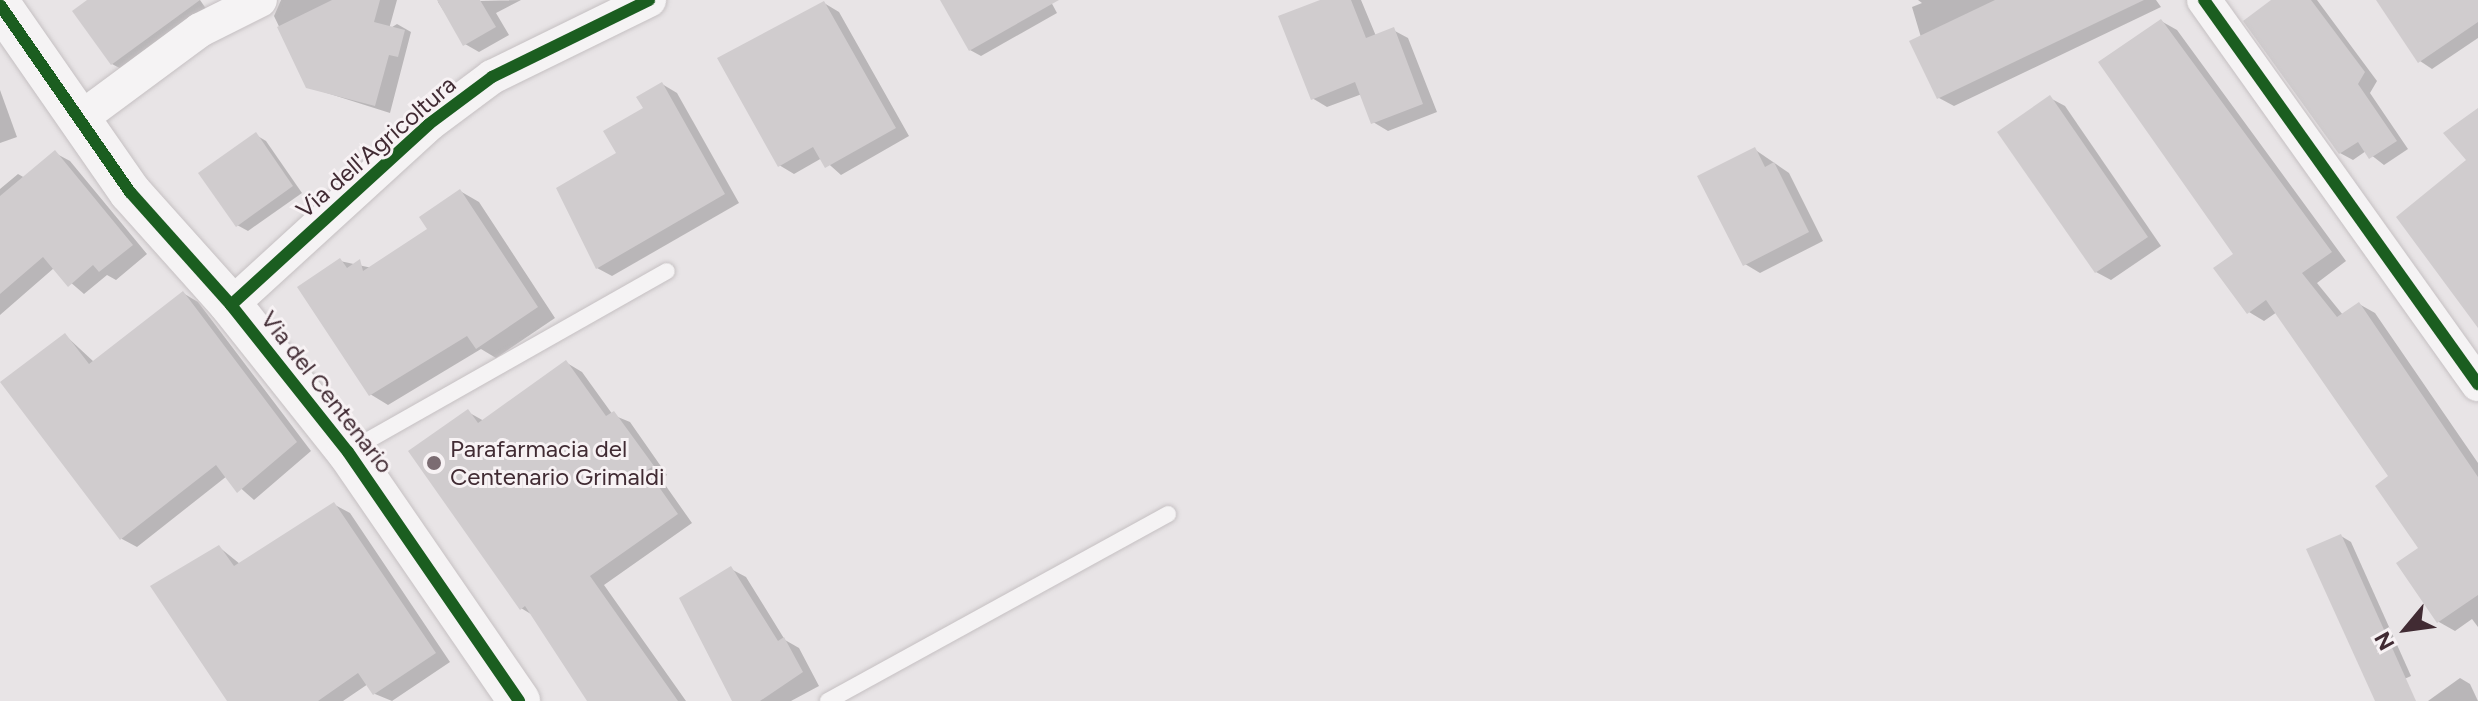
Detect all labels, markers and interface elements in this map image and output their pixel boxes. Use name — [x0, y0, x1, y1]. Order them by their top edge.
street label: Via dell'Agricoltura — [290, 70, 462, 224]
street label: Via del Centenario — [255, 305, 399, 479]
place label: Parafarmacia del Centenario Grimaldi — [450, 435, 665, 491]
marker: Parafarmacia del Centenario Grimaldi — [425, 454, 443, 472]
north arrow — [2366, 589, 2446, 669]
text: N — [2369, 627, 2401, 655]

